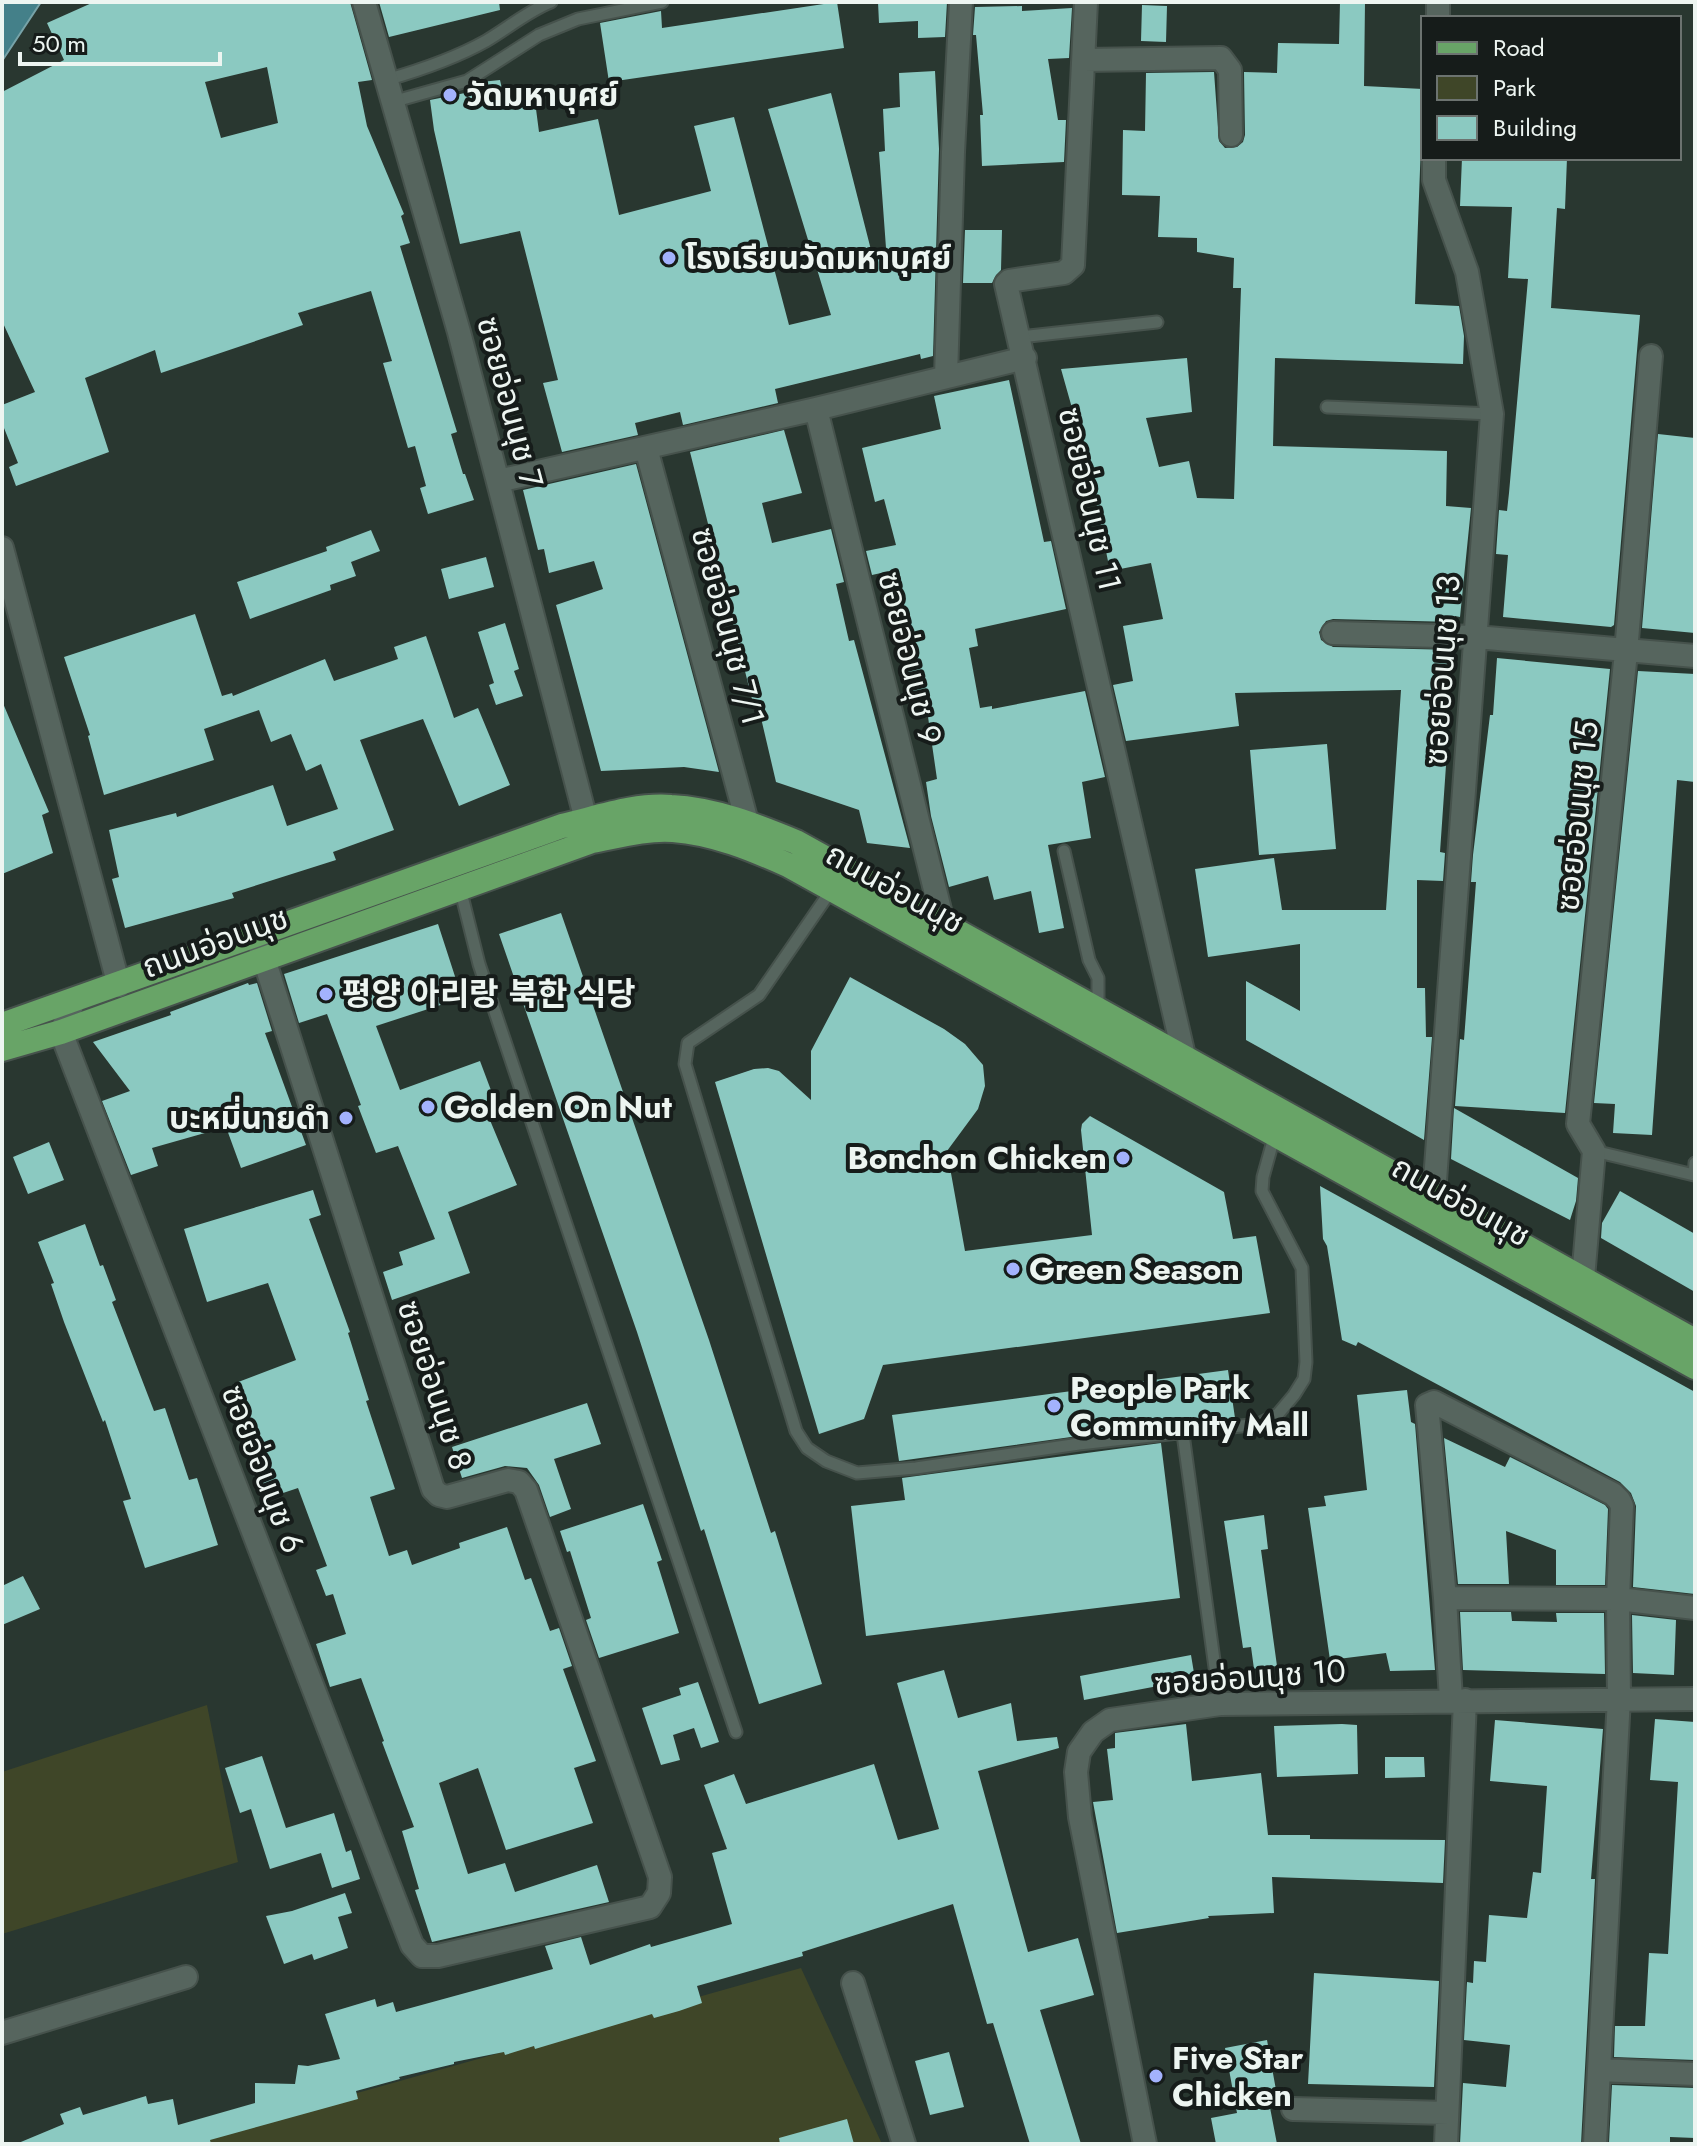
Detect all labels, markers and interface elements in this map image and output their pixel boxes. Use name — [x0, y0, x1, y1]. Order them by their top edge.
scale bar — [20, 16, 220, 66]
legend — [1421, 16, 1681, 160]
text: 50 m — [32, 26, 86, 61]
text: Road — [1493, 30, 1545, 65]
text: Park — [1493, 70, 1536, 105]
place label: วัดมหาบุศย์ — [466, 72, 619, 118]
marker: วัดมหาบุศย์ — [441, 86, 459, 104]
text: Building — [1493, 110, 1577, 145]
place label: โรงเรียนวัดมหาบุศย์ — [685, 235, 952, 281]
marker: โรงเรียนวัดมหาบุศย์ — [660, 249, 678, 267]
street label: ซอยอ่อนนุช 7 — [465, 311, 555, 493]
street label: ซอยอ่อนนุช 11 — [1047, 403, 1133, 595]
street label: ซอยอ่อนนุช 7/1 — [680, 522, 776, 730]
street label: ซอยอ่อนนุช 9 — [866, 567, 954, 749]
street label: ซอยอ่อนนุช 13 — [1412, 574, 1472, 766]
street label: ซอยอ่อนนุช 15 — [1544, 719, 1610, 913]
street label: ถนนอ่อนนุช — [817, 831, 973, 945]
street label: ถนนอ่อนนุช — [136, 894, 294, 990]
place label: 평양 아리랑 북한 식당 — [342, 971, 636, 1017]
marker: 평양 아리랑 북한 식당 — [317, 985, 335, 1003]
place label: Golden On Nut — [444, 1084, 673, 1130]
place label: บะหมี่นายดำ — [169, 1095, 330, 1141]
marker: Golden On Nut — [419, 1098, 437, 1116]
marker: บะหมี่นายดำ — [337, 1109, 355, 1127]
place label: Bonchon Chicken — [848, 1135, 1107, 1181]
street label: ถนนอ่อนนุช — [1383, 1144, 1539, 1258]
marker: Bonchon Chicken — [1114, 1149, 1132, 1167]
place label: Green Season — [1029, 1246, 1240, 1292]
marker: Green Season — [1004, 1260, 1022, 1278]
street label: ซอยอ่อนนุช 8 — [386, 1294, 484, 1476]
place label: People Park Community Mall — [1070, 1365, 1309, 1448]
street label: ซอยอ่อนนุช 6 — [210, 1378, 316, 1560]
marker: People Park Community Mall — [1045, 1397, 1063, 1415]
street label: ซอยอ่อนนุช 10 — [1153, 1647, 1347, 1707]
place label: Five Star Chicken — [1172, 2035, 1303, 2118]
marker: Five Star Chicken — [1147, 2067, 1165, 2085]

